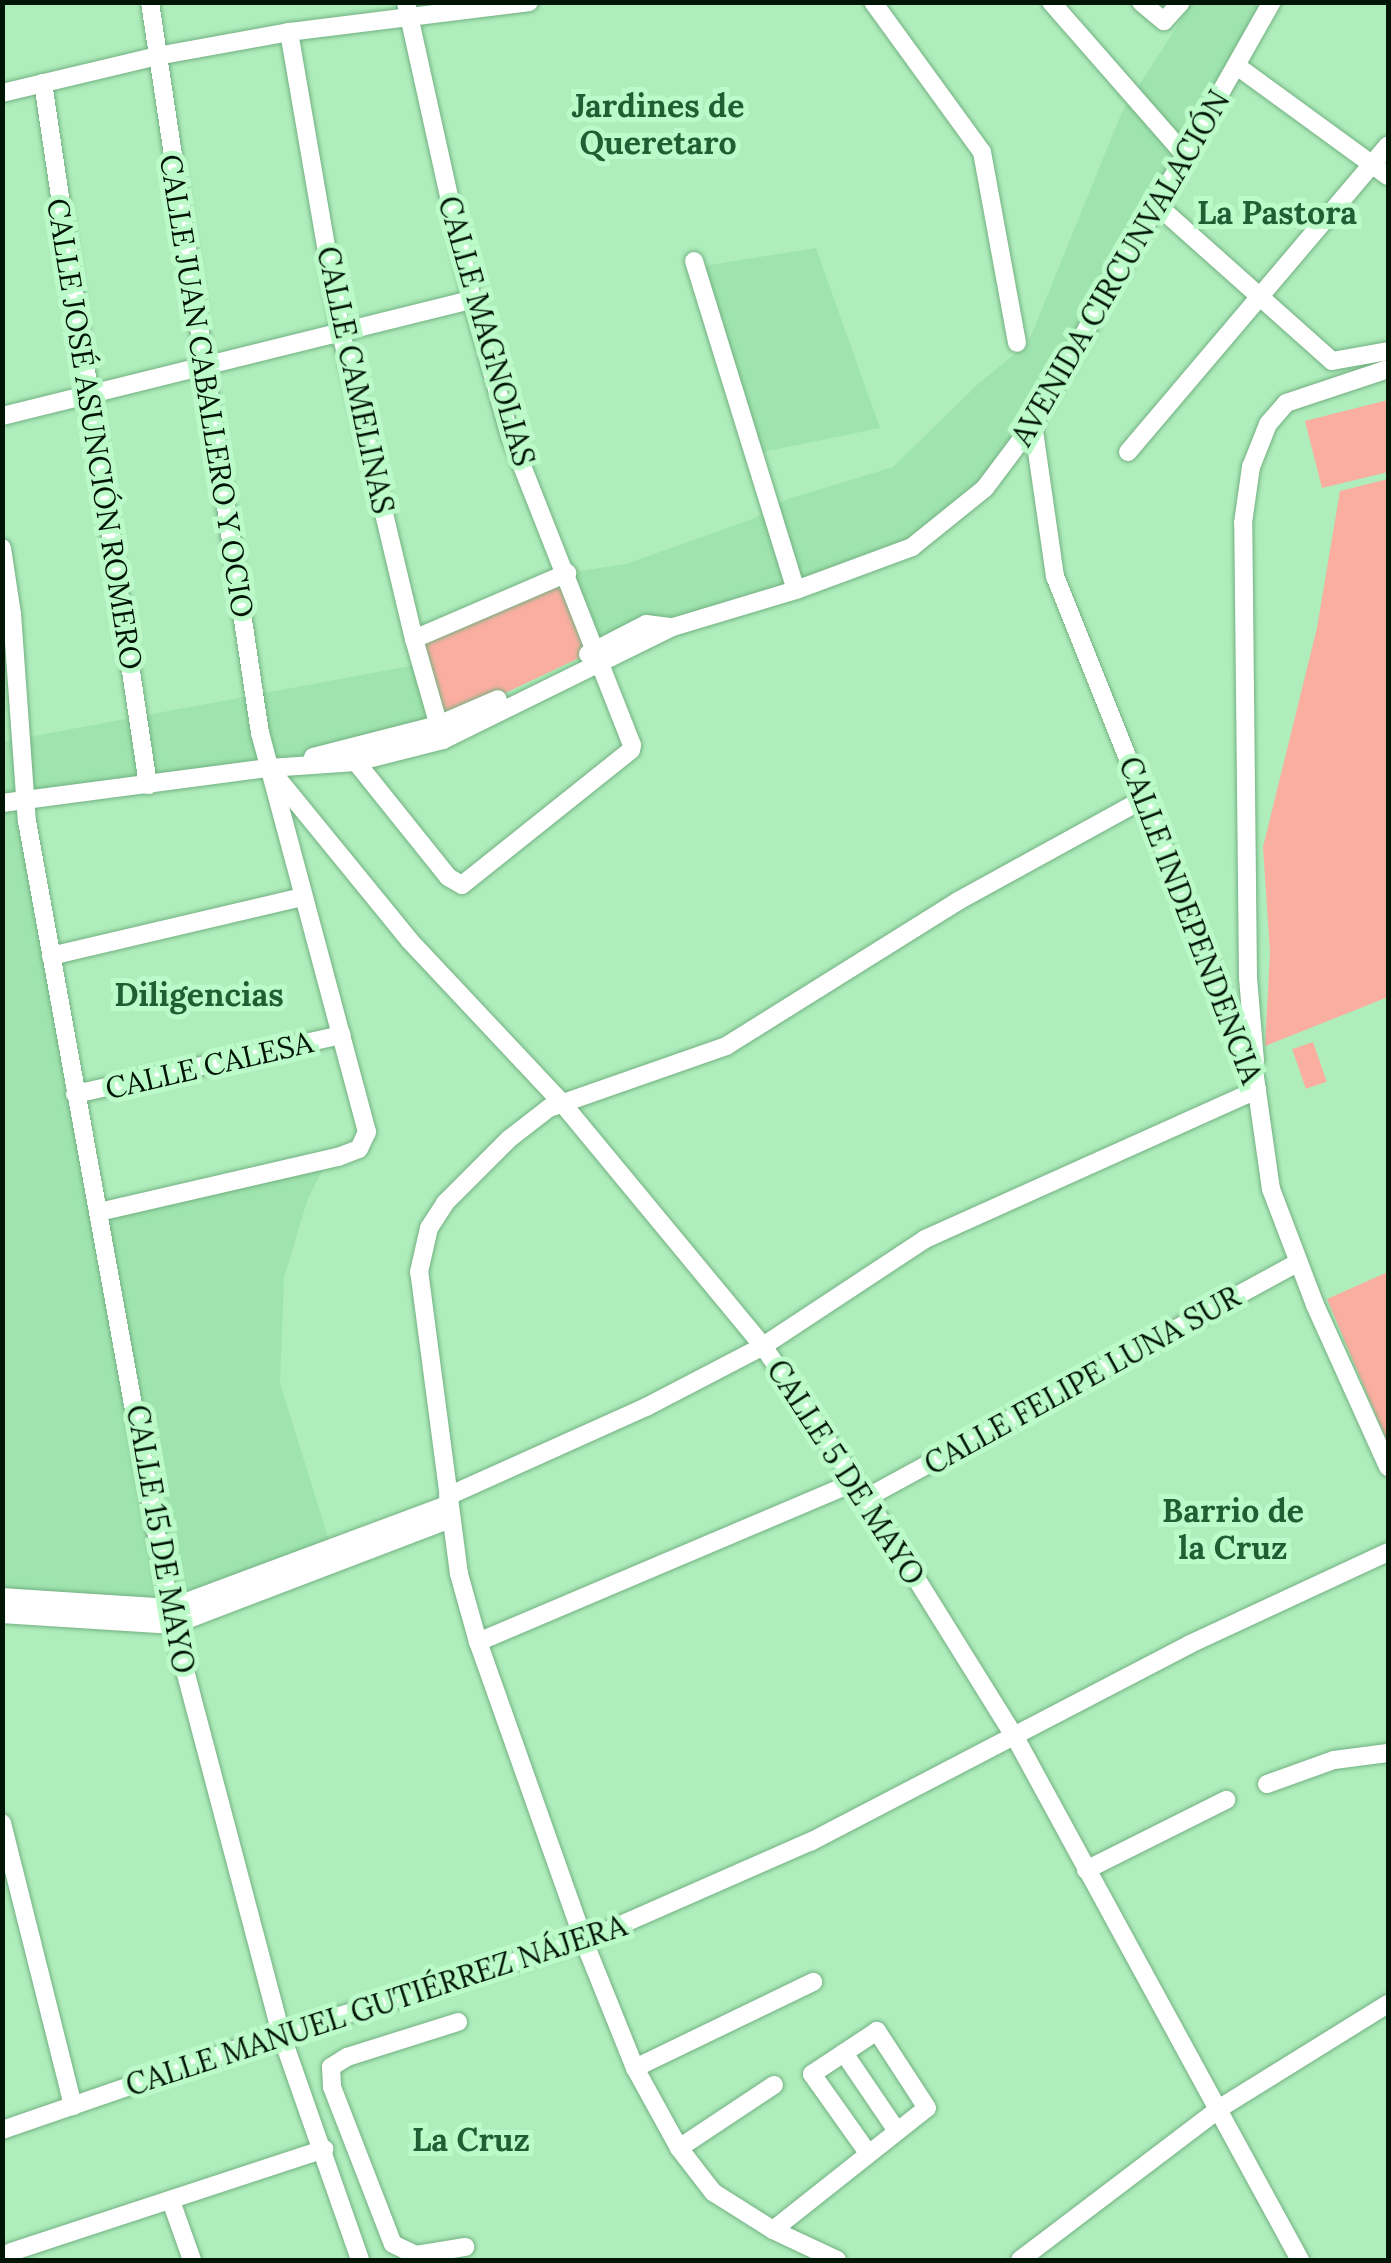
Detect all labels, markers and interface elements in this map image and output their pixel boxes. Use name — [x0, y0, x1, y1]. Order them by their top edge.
street label: AVENIDA CIRCUNVALACIÓN — [1003, 84, 1237, 452]
district label: Jardines de Queretaro — [572, 88, 744, 163]
street label: CALLE JUAN CABALLERO Y OCIO — [153, 152, 261, 620]
street label: CALLE MAGNOLIAS — [431, 192, 543, 470]
district label: La Pastora — [1197, 194, 1357, 232]
street label: CALLE JOSÉ ASUNCIÓN ROMERO — [40, 196, 150, 672]
street label: CALLE CAMELINAS — [310, 243, 402, 517]
street label: CALLE INDEPENDENCIA — [1112, 752, 1270, 1088]
district label: Diligencias — [114, 976, 284, 1014]
street label: CALLE CALESA — [102, 1024, 316, 1106]
street label: CALLE FELIPE LUNA SUR — [918, 1278, 1246, 1482]
street label: CALLE 5 DE MAYO — [760, 1353, 932, 1591]
street label: CALLE 15 DE MAYO — [120, 1402, 202, 1676]
district label: Barrio de la Cruz — [1162, 1493, 1304, 1568]
street label: CALLE MANUEL GUTIÉRREZ NÁJERA — [121, 1907, 631, 2103]
district label: La Cruz — [412, 2121, 530, 2159]

